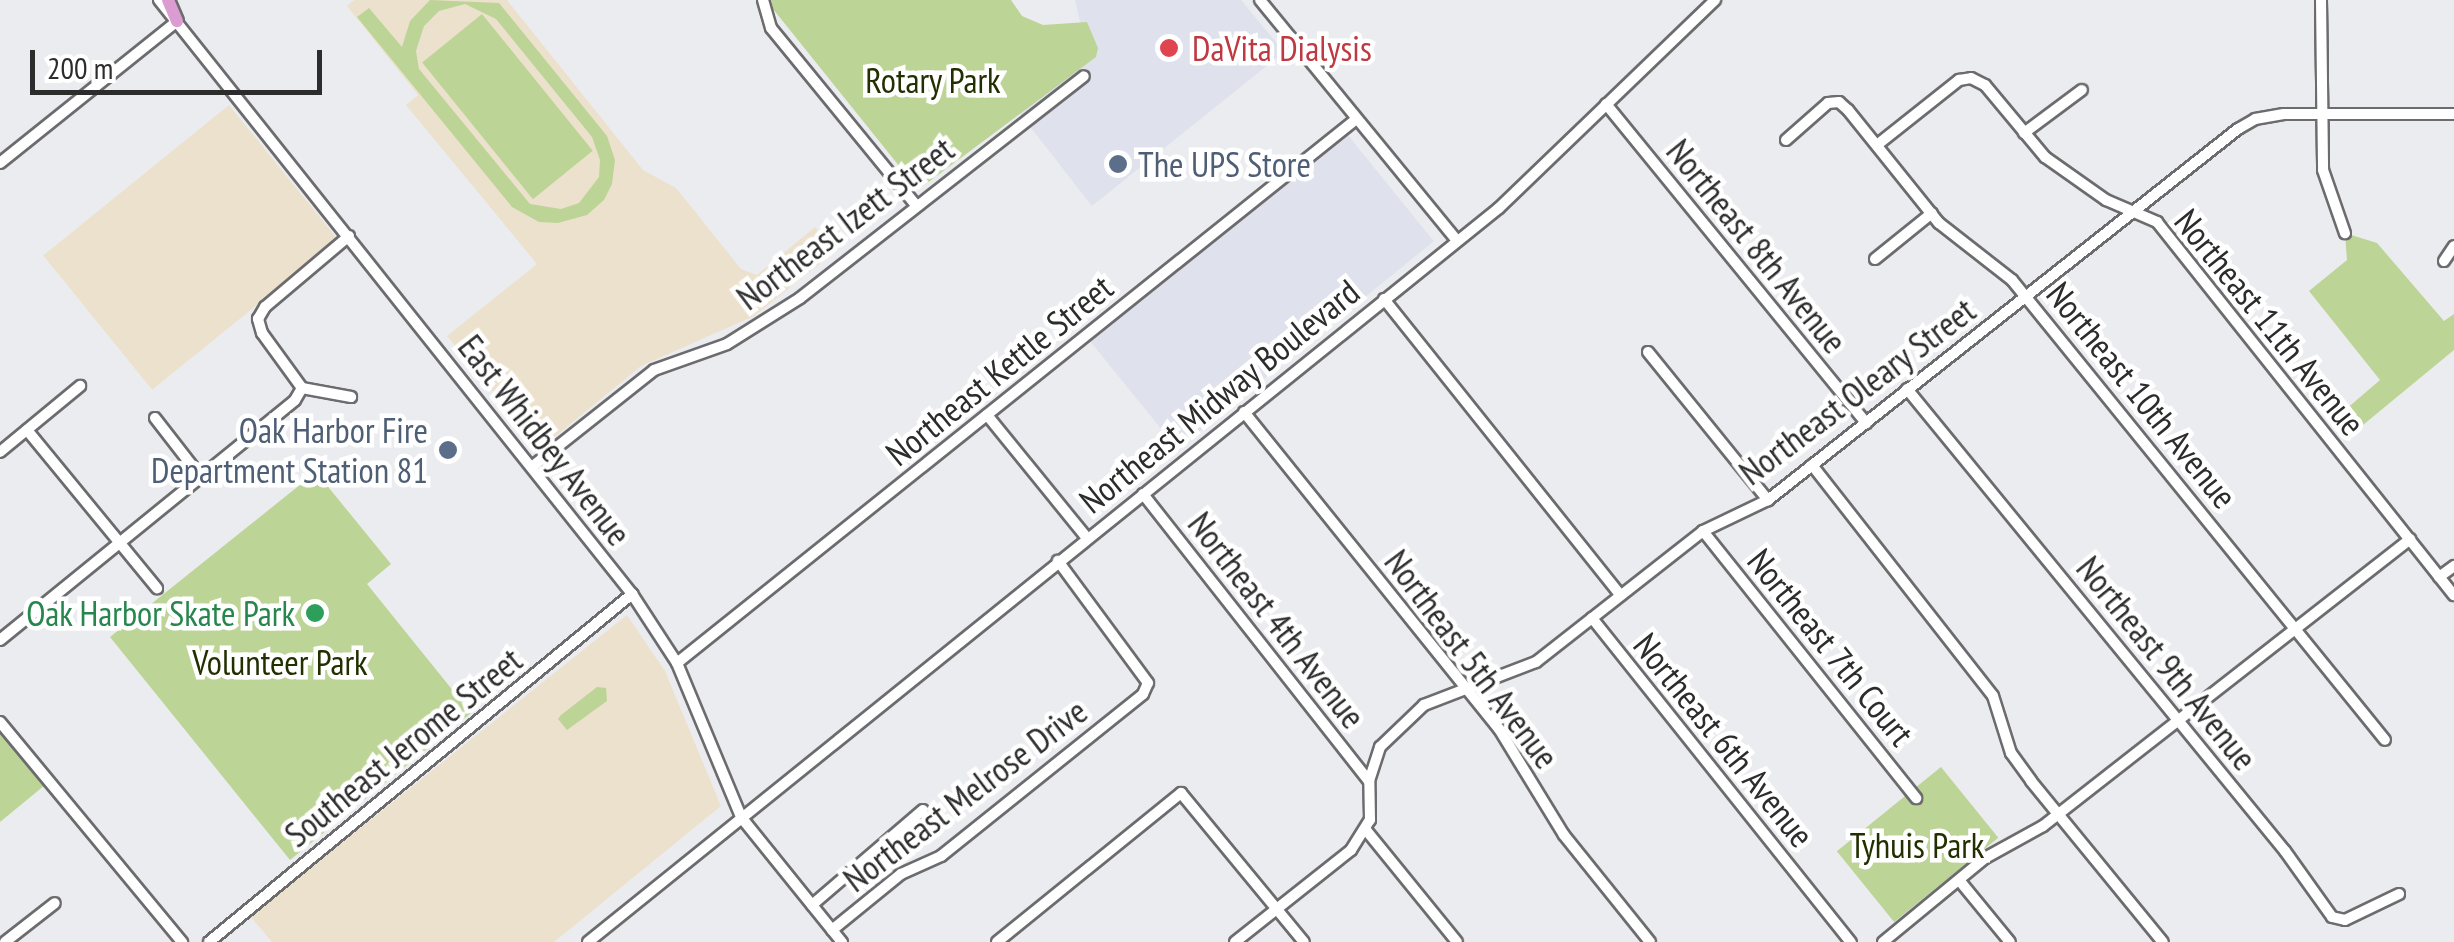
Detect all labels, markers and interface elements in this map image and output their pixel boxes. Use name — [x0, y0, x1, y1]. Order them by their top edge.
place label: DaVita Dialysis — [1192, 27, 1372, 69]
scale bar — [35, 30, 328, 92]
marker: DaVita Dialysis — [1156, 35, 1182, 61]
text: 200 m — [47, 48, 113, 87]
park label: Rotary Park — [865, 59, 1001, 101]
street label: Northeast Izett Street — [728, 128, 962, 318]
street label: Northeast 8th Avenue — [1658, 130, 1856, 362]
place label: The UPS Store — [1138, 143, 1311, 185]
marker: The UPS Store — [1107, 153, 1129, 175]
street label: Northeast 11th Avenue — [2166, 200, 2374, 444]
street label: Northeast Kettle Street — [877, 266, 1121, 474]
street label: Northeast Midway Boulevard — [1071, 270, 1367, 522]
street label: Northeast 10th Avenue — [2038, 273, 2246, 517]
street label: Northeast Oleary Street — [1730, 288, 1984, 494]
street label: East Whidbey Avenue — [449, 326, 641, 554]
place label: Oak Harbor Fire Department Station 81 — [151, 409, 428, 491]
marker: Oak Harbor Fire Department Station 81 — [437, 439, 459, 461]
street label: Northeast 4th Avenue — [1179, 503, 1375, 737]
street label: Northeast 5th Avenue — [1376, 541, 1568, 777]
street label: Northeast 7th Court — [1739, 541, 1923, 753]
street label: Northeast 9th Avenue — [2068, 547, 2266, 779]
place label: Oak Harbor Skate Park — [25, 592, 295, 634]
marker: Oak Harbor Skate Park — [304, 602, 326, 624]
street label: Northeast 6th Avenue — [1625, 624, 1823, 856]
street label: Southeast Jerome Street — [276, 639, 530, 855]
park label: Volunteer Park — [192, 641, 368, 683]
street label: Northeast Melrose Drive — [835, 690, 1095, 900]
park label: Tyhuis Park — [1850, 824, 1984, 866]

